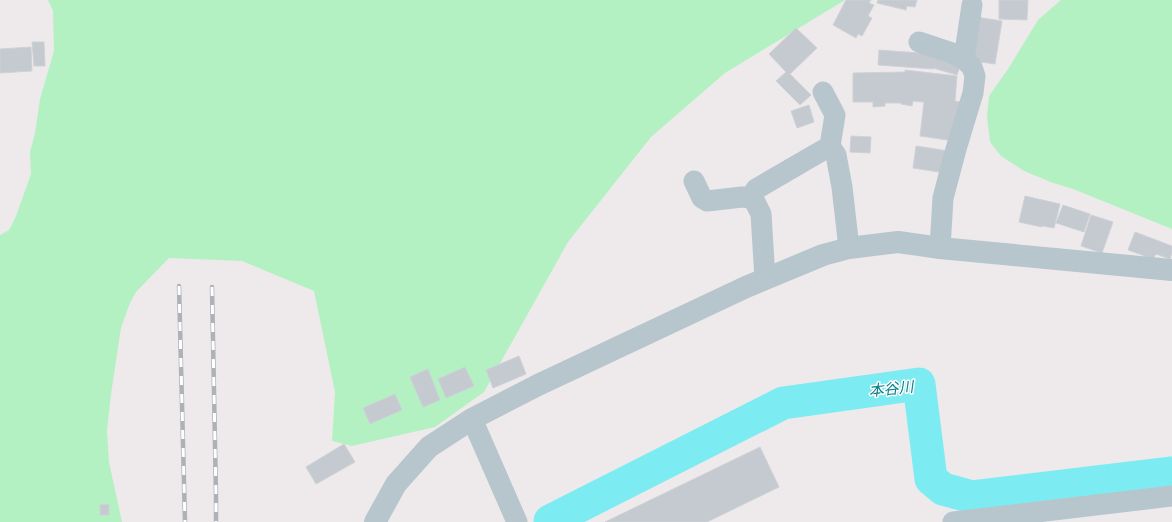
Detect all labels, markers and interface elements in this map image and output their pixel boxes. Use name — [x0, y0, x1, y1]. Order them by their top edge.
water label: 本谷川 — [868, 376, 916, 401]

